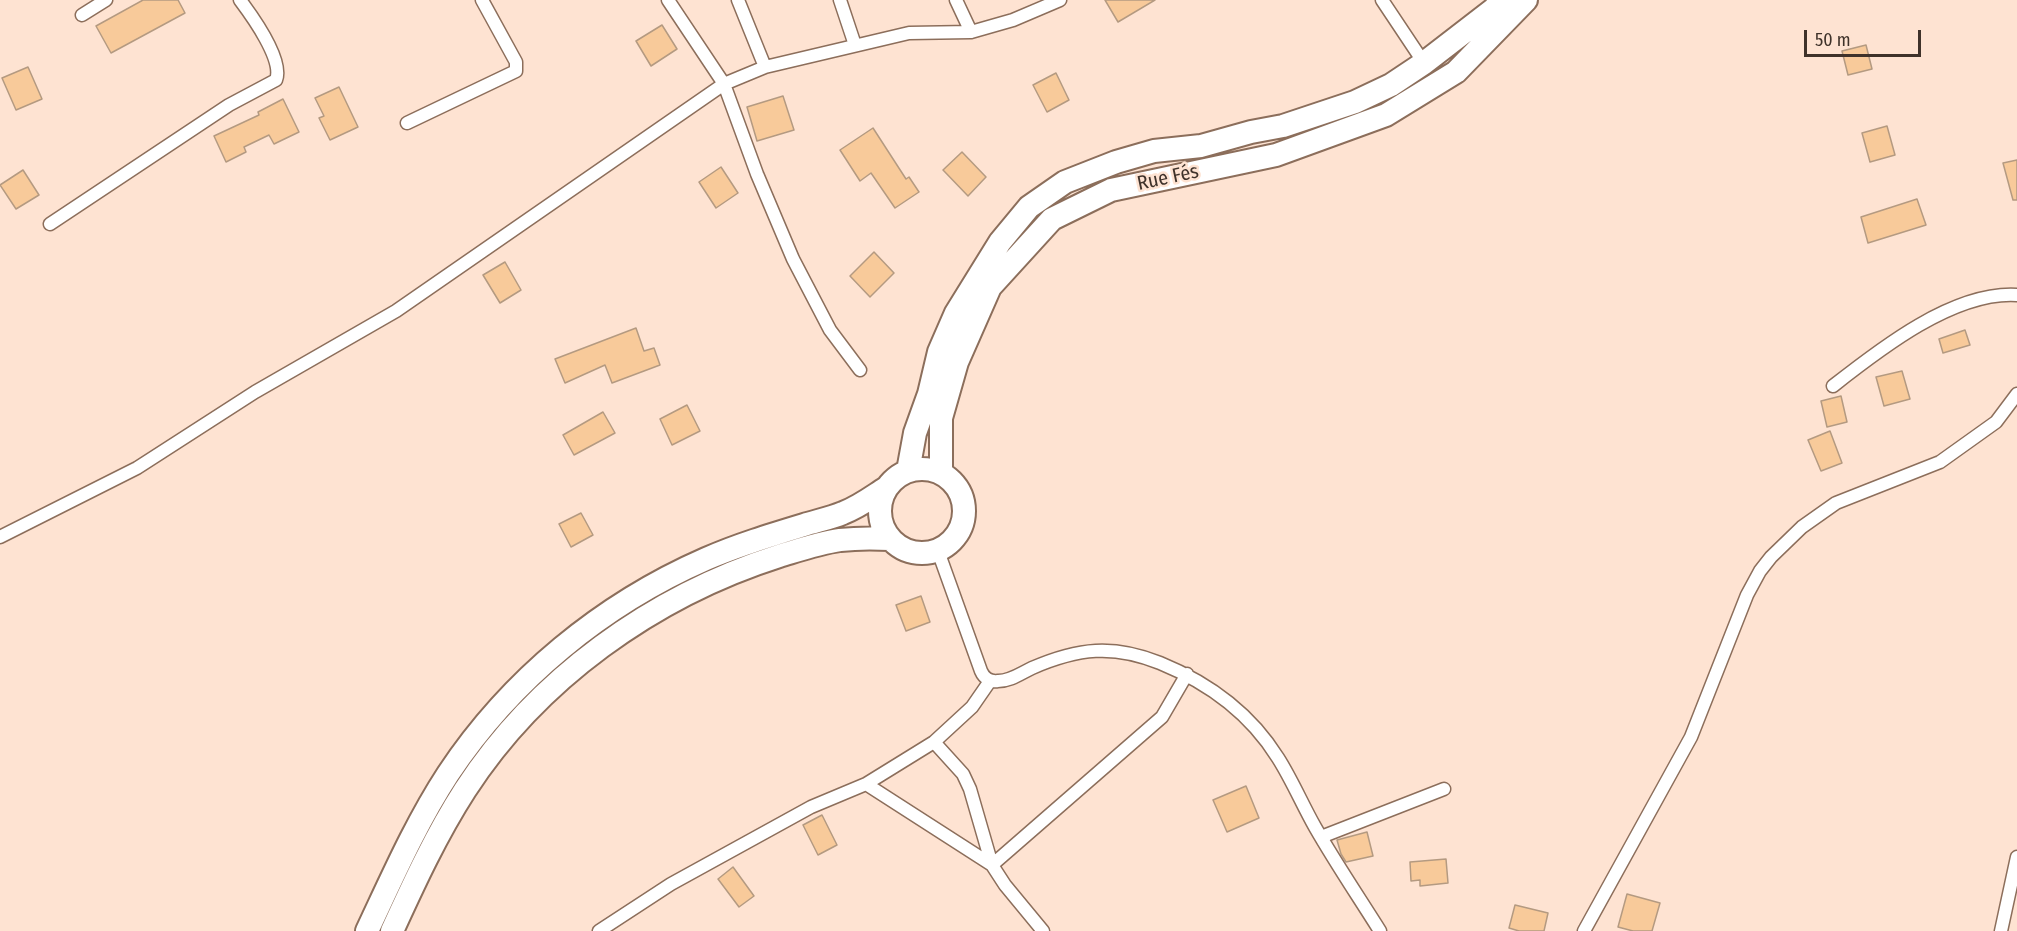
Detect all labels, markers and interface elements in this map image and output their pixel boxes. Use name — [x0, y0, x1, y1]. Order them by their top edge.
scale bar — [1807, 18, 1924, 56]
text: 50 m — [1815, 29, 1851, 51]
street label: Rue Fés — [1135, 160, 1201, 196]

